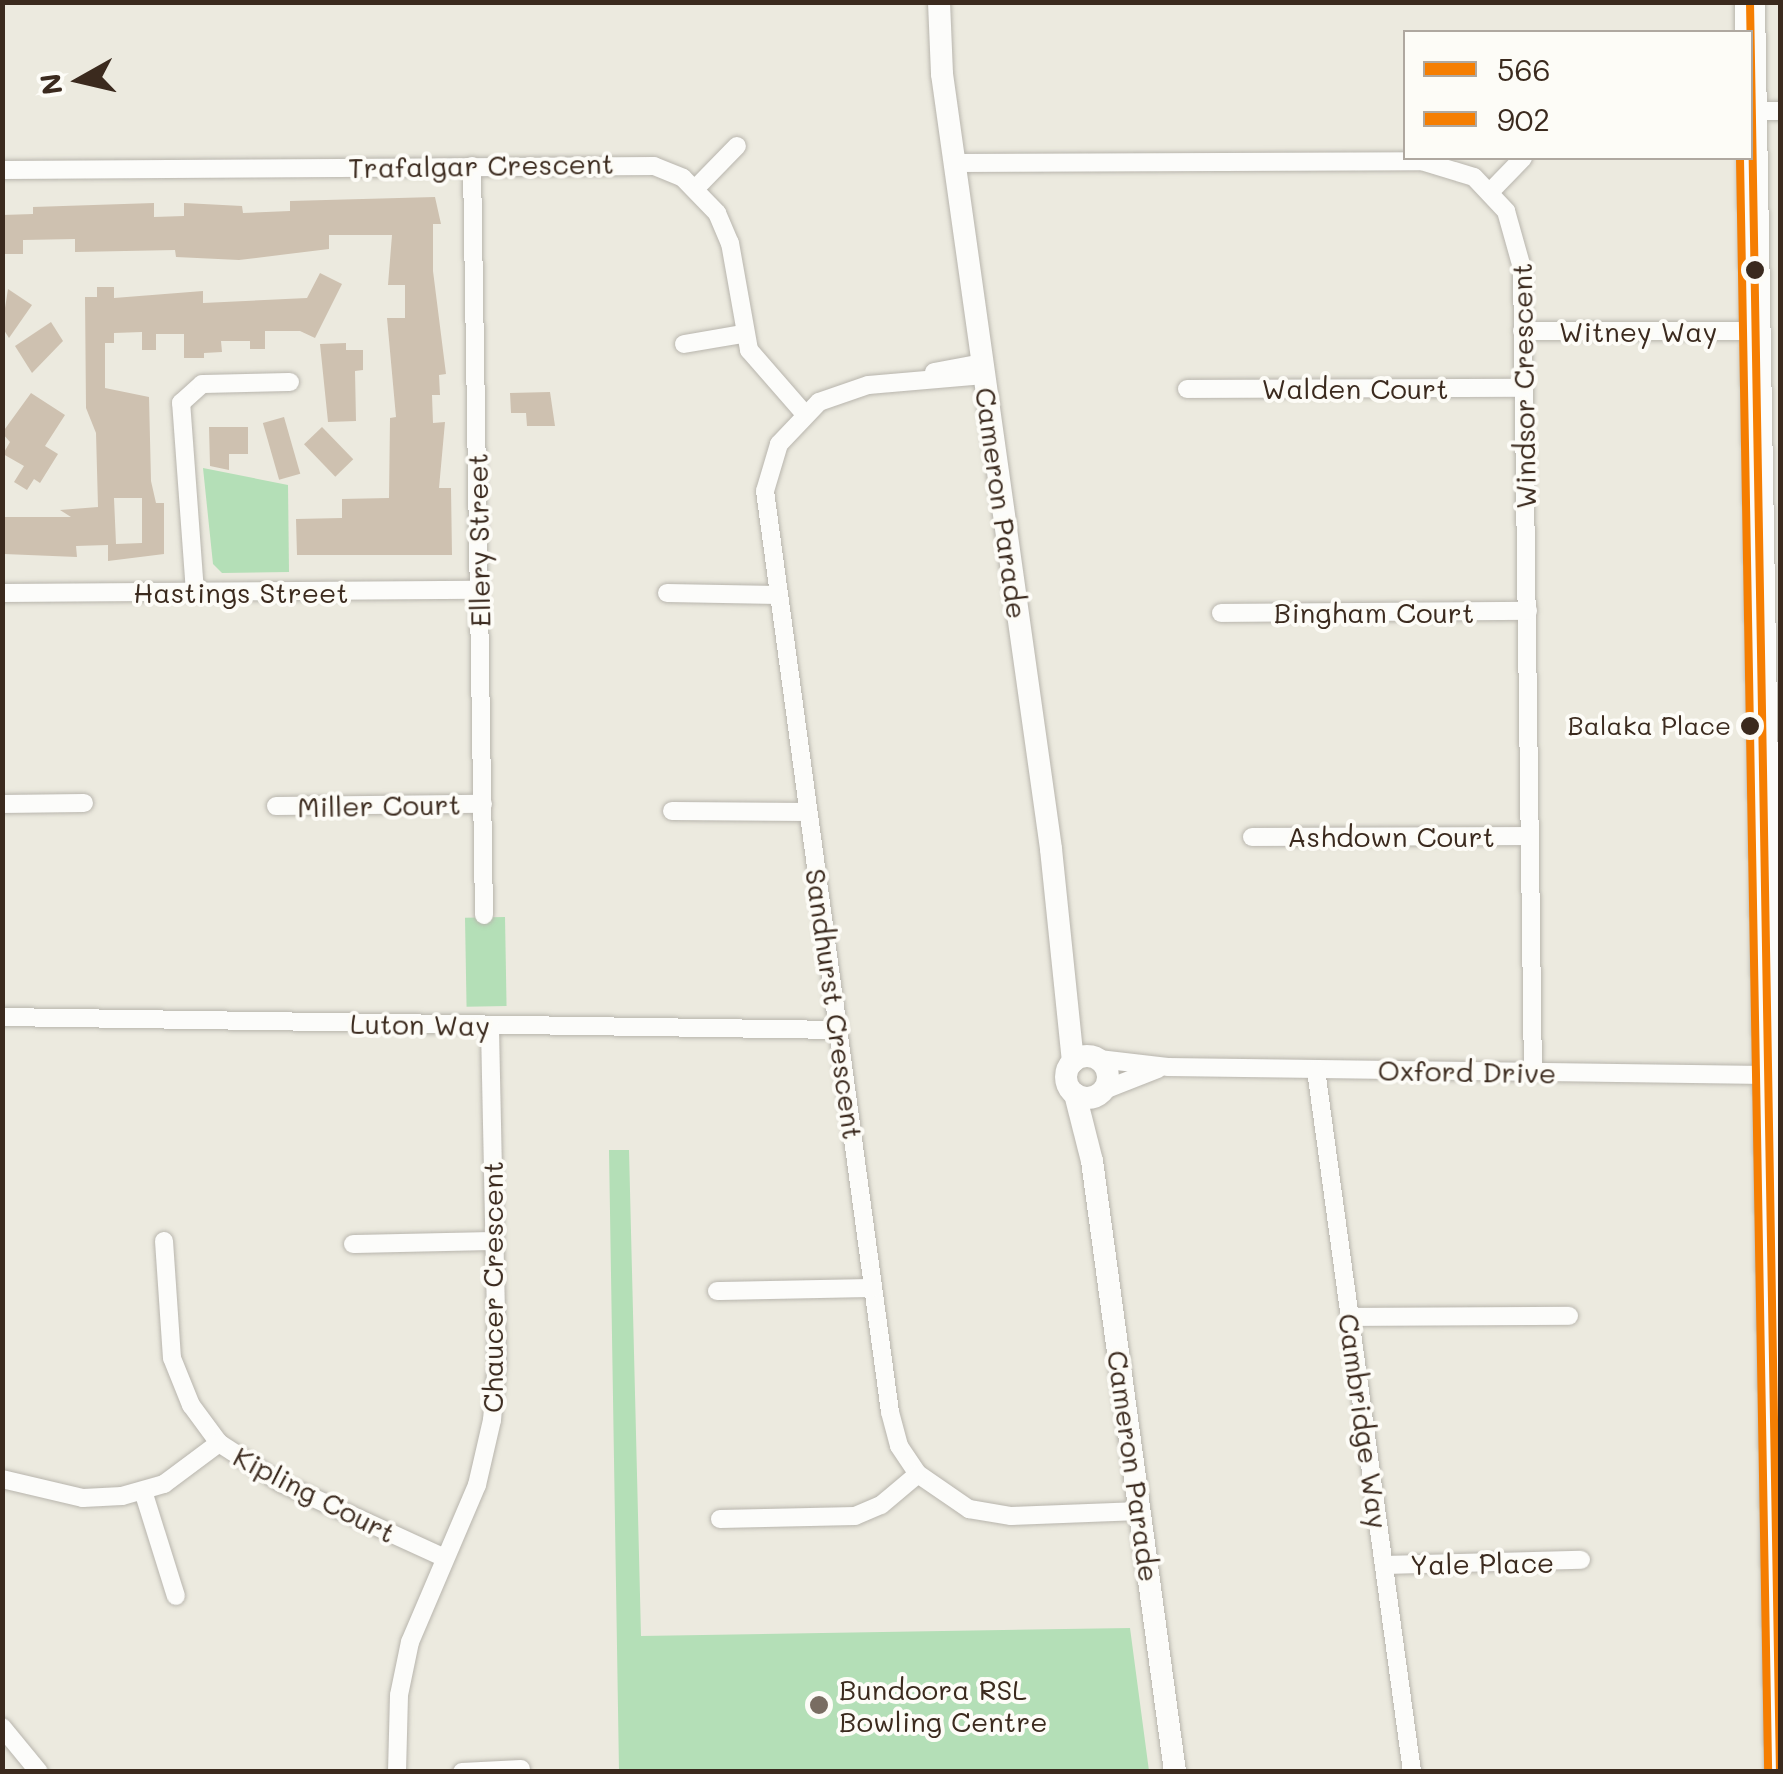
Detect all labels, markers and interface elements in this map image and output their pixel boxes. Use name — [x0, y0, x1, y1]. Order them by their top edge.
north arrow — [30, 30, 130, 130]
legend — [1403, 30, 1753, 160]
text: 566 — [1497, 49, 1551, 89]
text: N — [31, 71, 70, 97]
text: 902 — [1497, 99, 1550, 139]
street label: Trafalgar Crescent — [348, 146, 614, 184]
unlabelled marker — [1745, 260, 1765, 280]
street label: Windsor Crescent — [1504, 263, 1542, 509]
street label: Witney Way — [1559, 314, 1717, 348]
street label: Walden Court — [1262, 371, 1448, 405]
street label: Cameron Parade — [969, 385, 1035, 621]
street label: Ellery Street — [460, 453, 496, 627]
street label: Hastings Street — [133, 575, 349, 609]
street label: Bingham Court — [1274, 595, 1474, 629]
place label: Balaka Place — [1568, 710, 1731, 742]
marker: Balaka Place — [1740, 716, 1760, 736]
street label: Miller Court — [297, 787, 461, 823]
street label: Ashdown Court — [1287, 819, 1495, 853]
street label: Sandhurst Crescent — [799, 866, 871, 1142]
street label: Luton Way — [350, 1006, 490, 1042]
street label: Oxford Drive — [1377, 1053, 1557, 1089]
street label: Chaucer Crescent — [475, 1161, 509, 1413]
street label: Cambridge Way — [1332, 1311, 1396, 1531]
street label: Cameron Parade — [1101, 1348, 1167, 1584]
street label: Kipling Court — [228, 1439, 402, 1549]
street label: Yale Place — [1409, 1545, 1555, 1581]
place label: Bundoora RSL Bowling Centre — [839, 1672, 1048, 1738]
marker: Bundoora RSL Bowling Centre — [808, 1694, 830, 1716]

